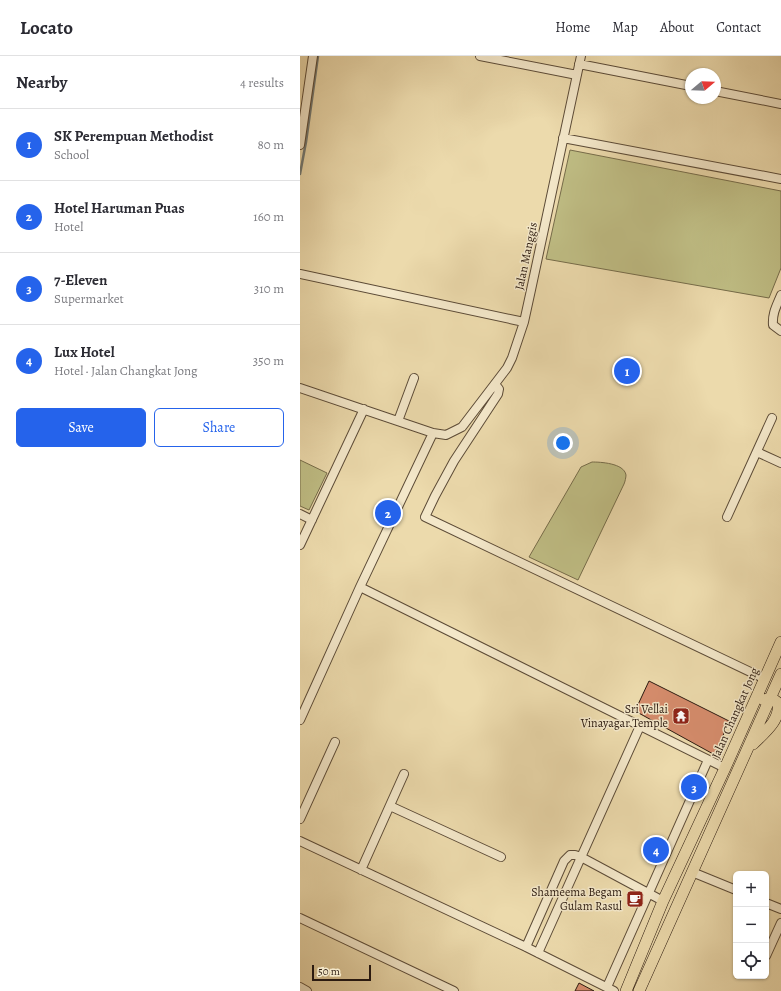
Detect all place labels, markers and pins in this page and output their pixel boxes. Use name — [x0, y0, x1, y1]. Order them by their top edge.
pin: 1 — [614, 356, 640, 386]
pin: 2 — [375, 498, 401, 528]
place label: Sri Vellai Vinayagar Temple — [580, 701, 668, 731]
temple icon: Sri Vellai Vinayagar Temple — [671, 706, 691, 726]
pin: 3 — [681, 772, 707, 802]
pin: 4 — [643, 835, 669, 865]
place label: Shameema Begam Gulam Rasul — [531, 884, 622, 914]
cafe icon: Shameema Begam Gulam Rasul — [625, 889, 645, 909]

